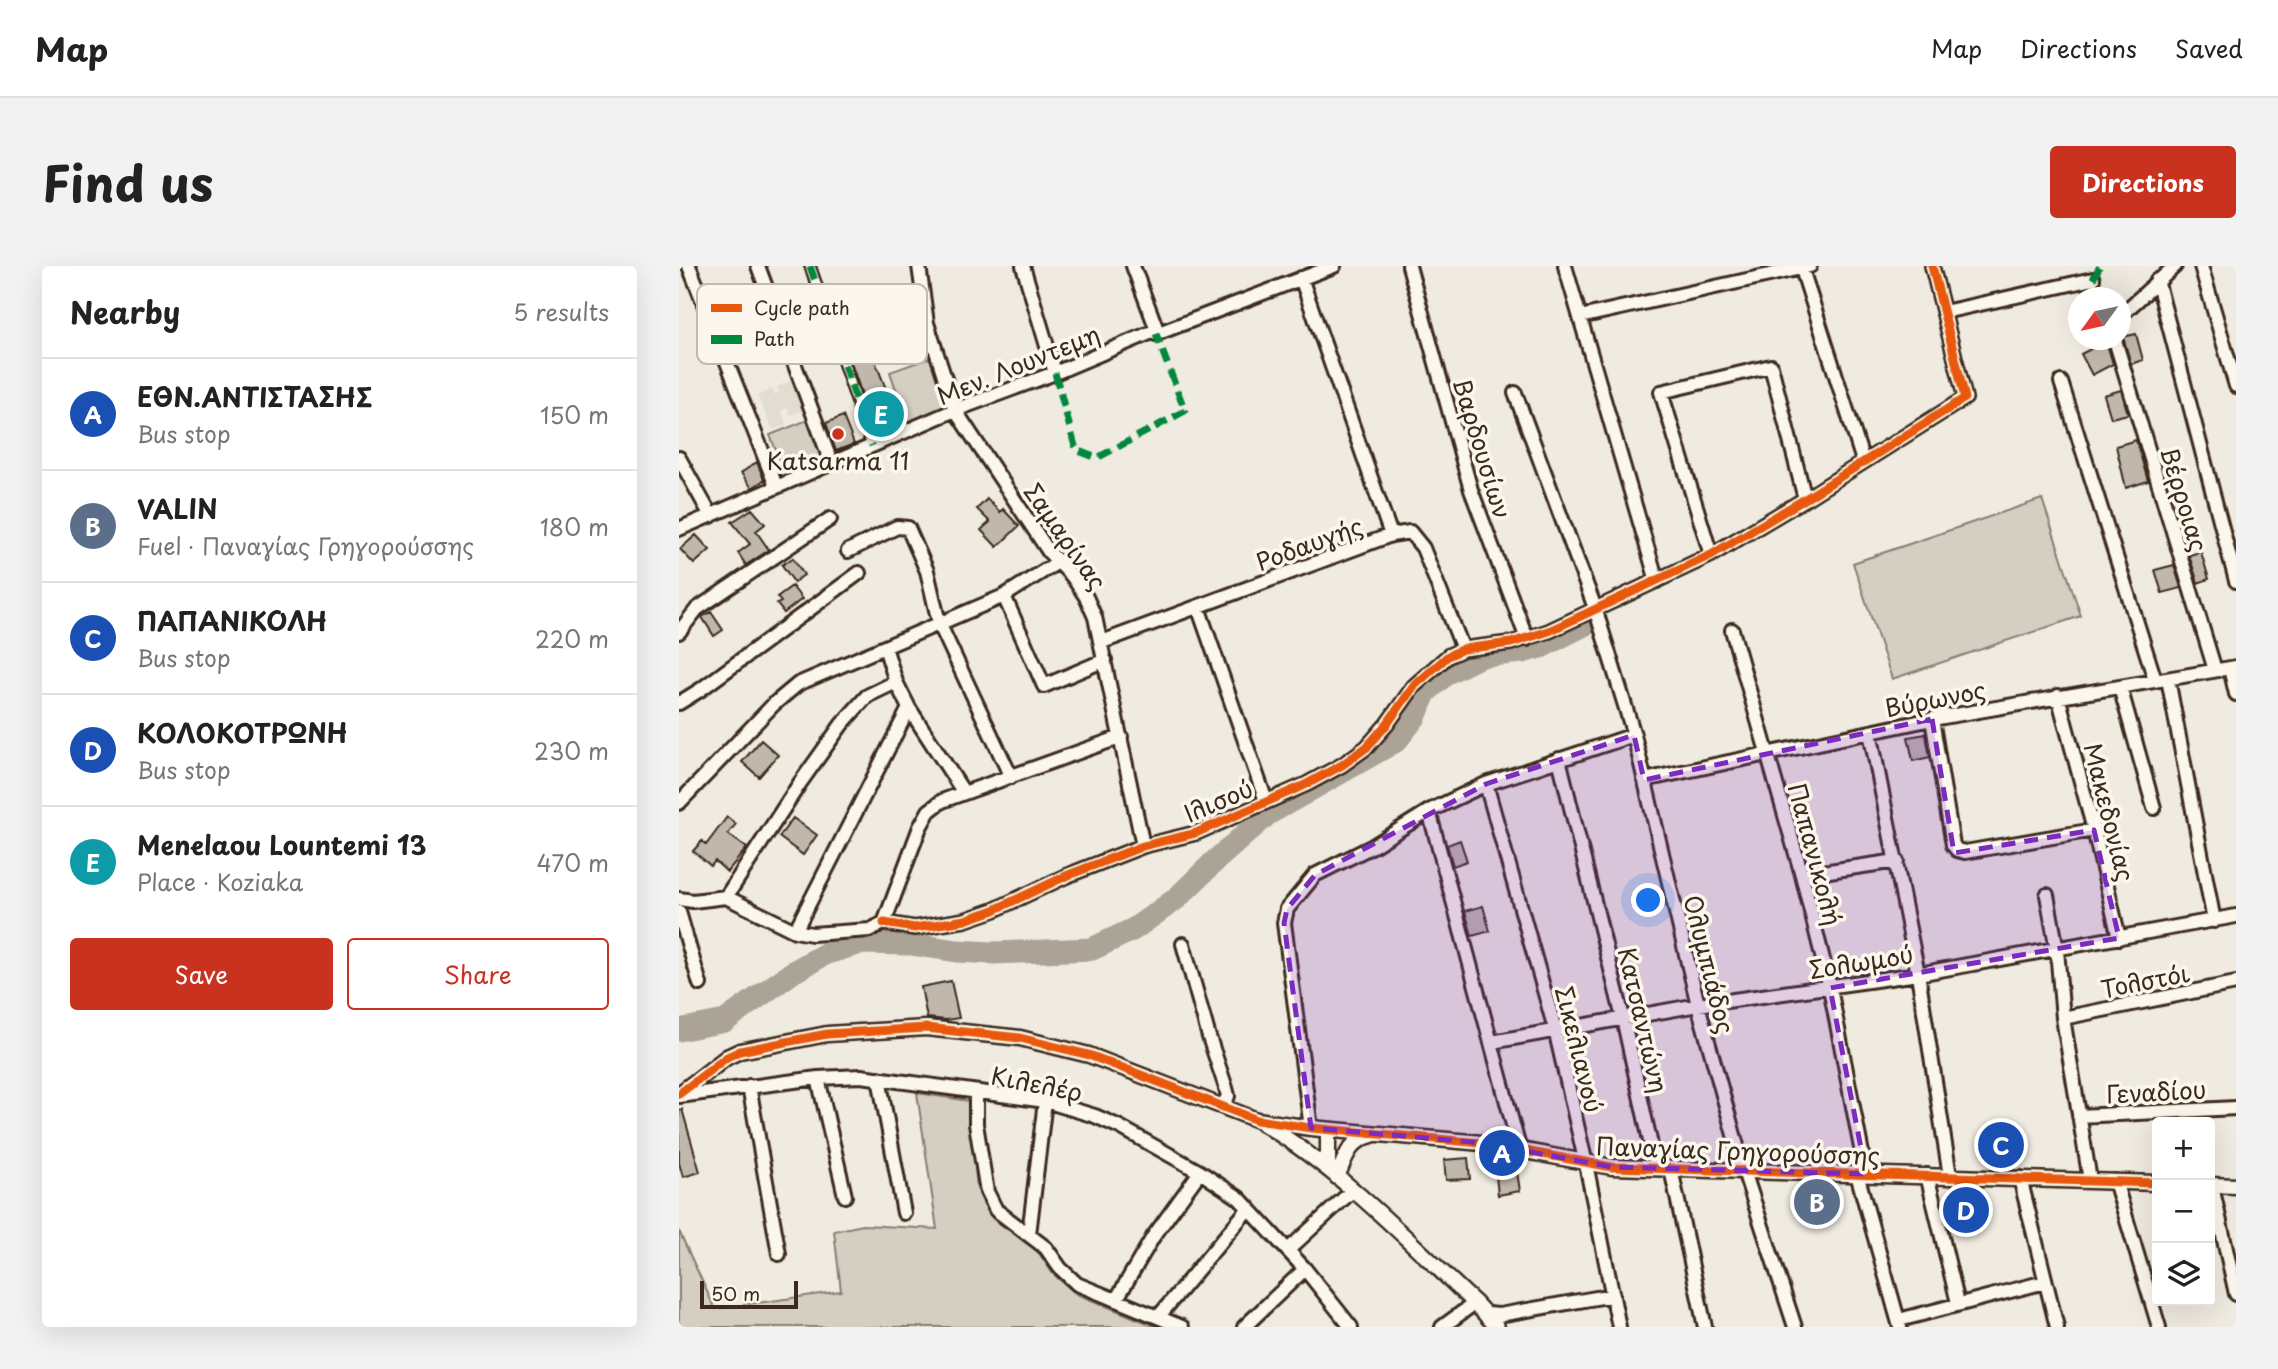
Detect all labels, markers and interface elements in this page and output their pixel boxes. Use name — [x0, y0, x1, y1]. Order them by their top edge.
text: Map — [35, 23, 108, 73]
text: Map — [1931, 30, 1982, 66]
text: Directions — [2020, 30, 2137, 66]
text: Saved — [2175, 30, 2243, 66]
text: Find us — [42, 145, 213, 219]
button: Directions — [2050, 146, 2236, 218]
legend — [697, 284, 927, 364]
north arrow — [2068, 287, 2131, 350]
text: Nearby — [70, 289, 180, 334]
text: Cycle path — [754, 293, 850, 321]
text: 5 results — [513, 294, 609, 329]
street label: Μεν. Λουντεμη — [931, 315, 1105, 413]
text: Path — [754, 324, 795, 352]
street label: Βαρδουσίων — [1445, 373, 1521, 523]
text: ΕΘΝ.ΑΝΤΙΣΤΑΣΗΣ — [137, 377, 372, 416]
pin: E — [858, 388, 904, 440]
text: A — [84, 397, 102, 432]
text: 150 m — [540, 397, 609, 432]
text: Bus stop — [137, 416, 231, 451]
marker: Katsarma 11 — [830, 426, 846, 442]
place label: Katsarma 11 — [767, 442, 909, 478]
street label: Βέρροιας — [2152, 442, 2218, 556]
street label: Σαμαρίνας — [1016, 475, 1116, 597]
text: VALIN — [137, 489, 218, 528]
street label: Ροδαυγής — [1250, 507, 1368, 579]
text: B — [85, 509, 101, 544]
text: 180 m — [540, 509, 609, 544]
text: Fuel · Παναγίας Γρηγορούσσης — [137, 528, 474, 563]
text: ΠΑΠΑΝΙΚΟΛΗ — [137, 601, 327, 640]
text: C — [84, 621, 102, 656]
text: 220 m — [535, 621, 609, 656]
text: Bus stop — [137, 640, 231, 675]
street label: Βύρωνος — [1882, 671, 1988, 725]
text: ΚΟΛΟΚΟΤΡΩΝΗ — [137, 713, 348, 752]
text: D — [84, 733, 102, 768]
text: 230 m — [534, 733, 609, 768]
street label: Μακεδονίας — [2075, 739, 2145, 885]
text: Bus stop — [137, 752, 231, 787]
street label: Ιλισού — [1178, 769, 1258, 831]
street label: Παπανικολή — [1780, 779, 1852, 929]
text: Menelaou Lountemi 13 — [137, 825, 426, 864]
text: E — [86, 845, 100, 880]
text: 470 m — [536, 845, 609, 880]
text: Place · Koziaka — [137, 864, 303, 899]
your location — [1631, 883, 1665, 917]
street label: Ολυμπιάδος — [1675, 891, 1745, 1037]
street label: Σολωμού — [1806, 935, 1916, 987]
button: Save — [70, 938, 333, 1010]
button: Share — [347, 938, 609, 1010]
street label: Κατσαντώνη — [1610, 944, 1678, 1096]
street label: Τολστόι — [2097, 954, 2193, 1006]
street label: Σικελιανού — [1547, 982, 1613, 1116]
street label: Κιλελέρ — [988, 1057, 1086, 1109]
street label: Γεναδίου — [2105, 1070, 2207, 1112]
map controls — [2152, 1117, 2215, 1306]
button: + — [2152, 1117, 2215, 1180]
pin: C — [1978, 1119, 2024, 1171]
pin: A — [1479, 1127, 1525, 1179]
street label: Παναγίας Γρηγορούσσης — [1596, 1127, 1880, 1173]
pin: B — [1794, 1176, 1840, 1228]
button: − — [2152, 1180, 2215, 1243]
pin: D — [1943, 1184, 1989, 1236]
button: layers — [2152, 1243, 2215, 1306]
scale bar — [700, 1278, 798, 1310]
text: 50 m — [711, 1279, 760, 1307]

